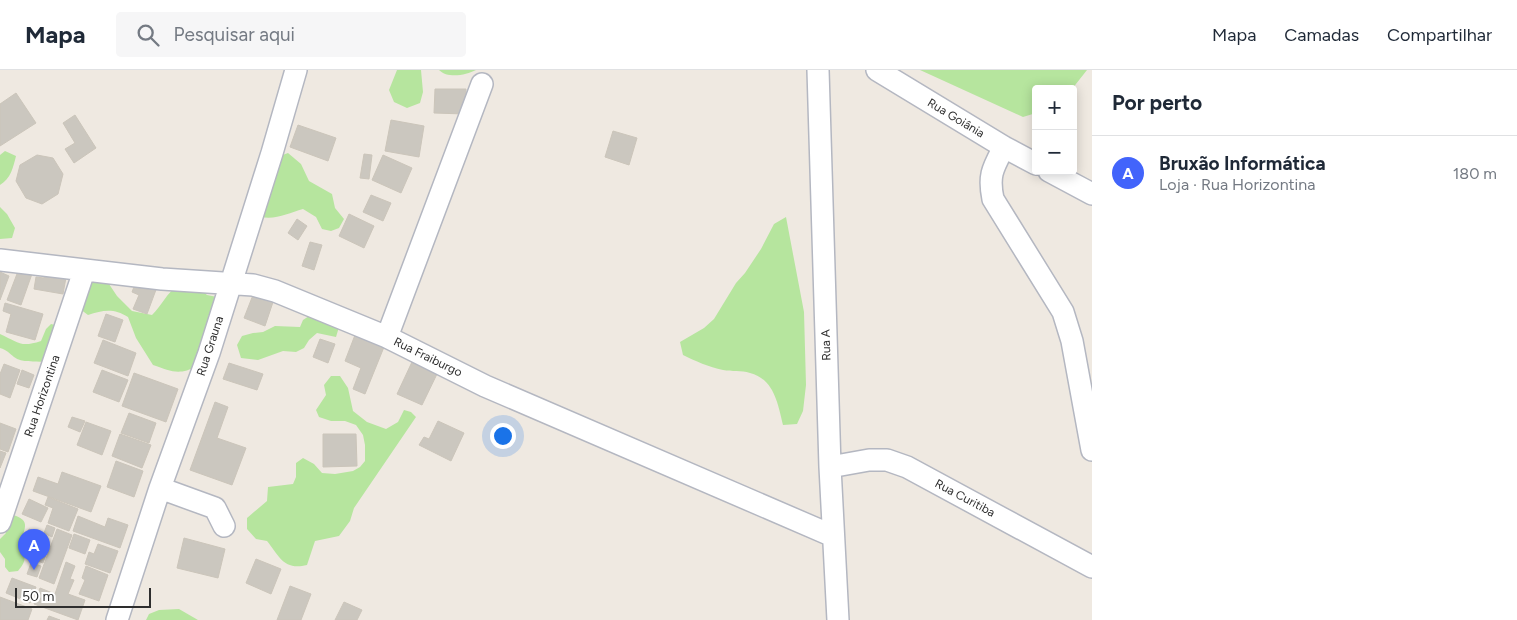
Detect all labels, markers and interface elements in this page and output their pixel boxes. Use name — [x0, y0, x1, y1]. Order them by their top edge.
search box — [116, 12, 466, 57]
text: Mapa — [25, 20, 86, 49]
icon: search — [134, 21, 162, 49]
text: Pesquisar aqui — [174, 23, 295, 46]
text: Mapa — [1212, 24, 1256, 46]
text: Camadas — [1284, 24, 1359, 46]
text: Compartilhar — [1387, 24, 1492, 46]
map controls — [1032, 85, 1077, 175]
button: + — [1032, 85, 1077, 130]
text: Por perto — [1112, 90, 1202, 115]
street label: Rua Goiânia — [925, 96, 987, 140]
button: − — [1032, 130, 1077, 175]
text: Bruxão Informática — [1159, 152, 1326, 175]
text: A — [1122, 164, 1134, 183]
text: 180 m — [1453, 164, 1497, 183]
text: Loja · Rua Horizontina — [1159, 175, 1315, 194]
street label: Rua Grauna — [194, 314, 226, 378]
street label: Rua A — [818, 329, 834, 361]
street label: Rua Fraiburgo — [391, 334, 465, 380]
street label: Rua Horizontina — [21, 353, 63, 439]
your location — [490, 423, 516, 449]
street label: Rua Curitiba — [933, 476, 997, 520]
pin: A — [18, 529, 50, 570]
scale bar — [15, 585, 151, 608]
text: 50 m — [22, 588, 54, 605]

